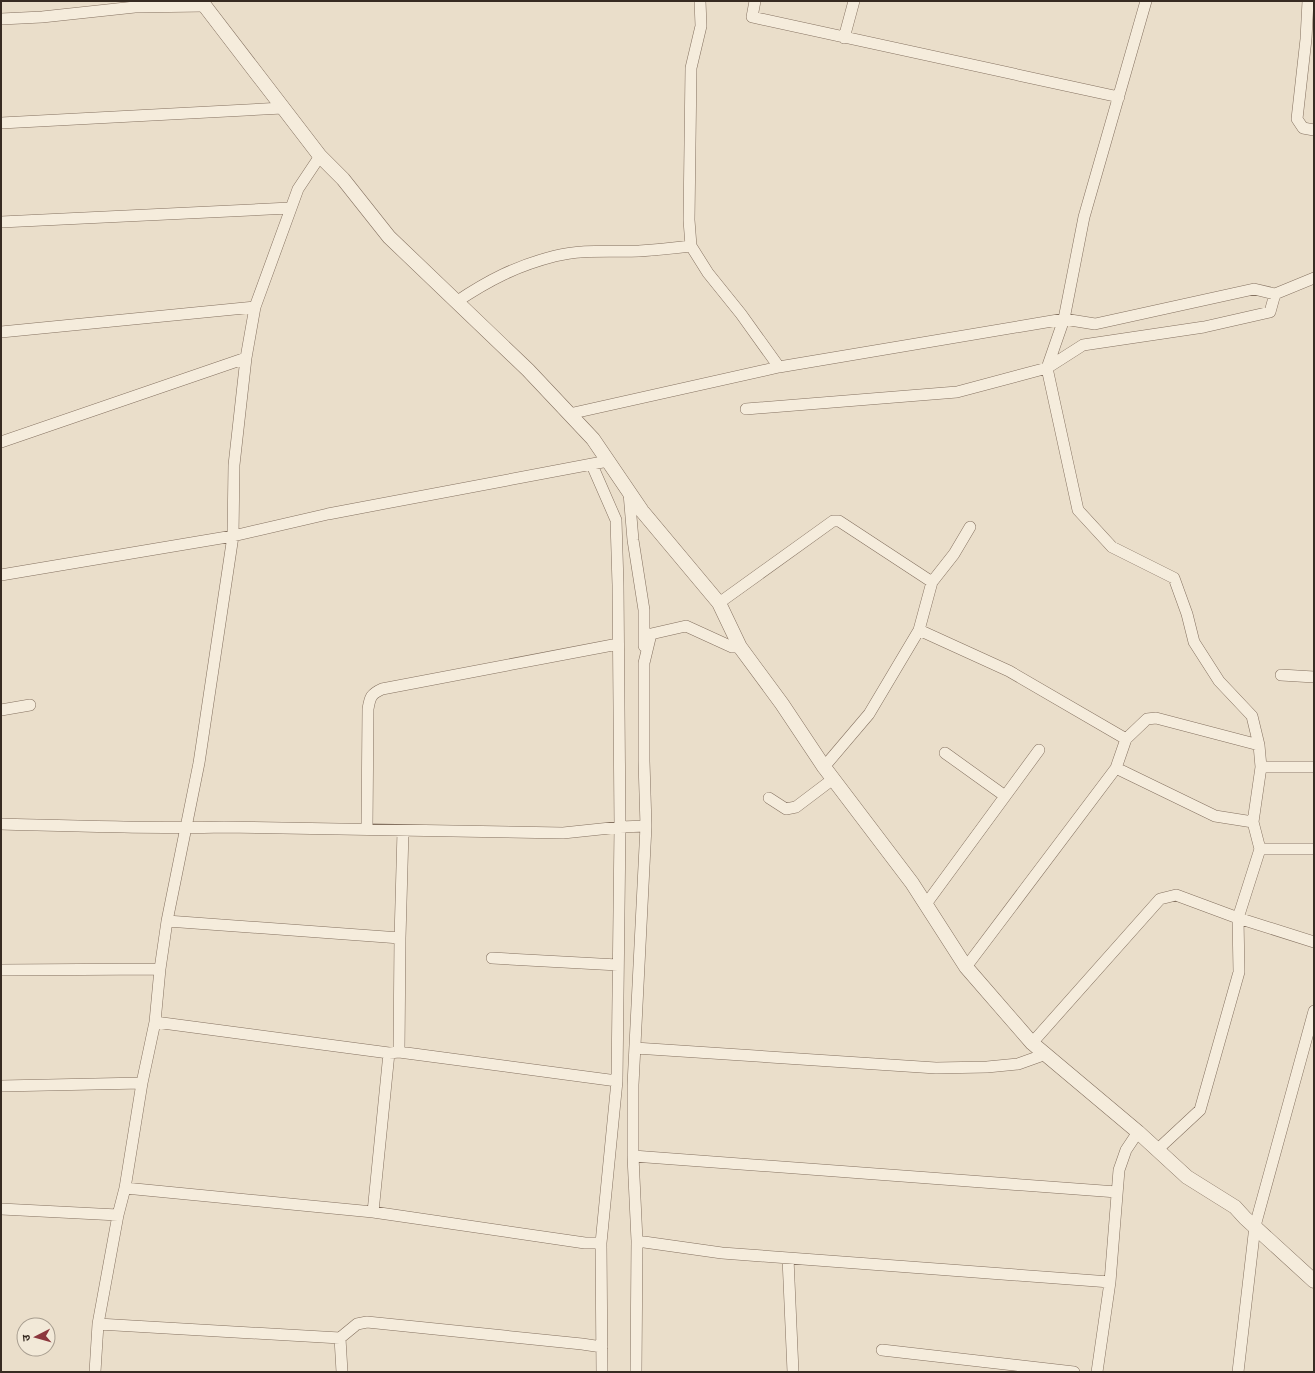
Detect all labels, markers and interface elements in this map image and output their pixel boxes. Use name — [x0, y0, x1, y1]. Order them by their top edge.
north arrow — [16, 1317, 56, 1357]
text: उ — [20, 1334, 32, 1342]

